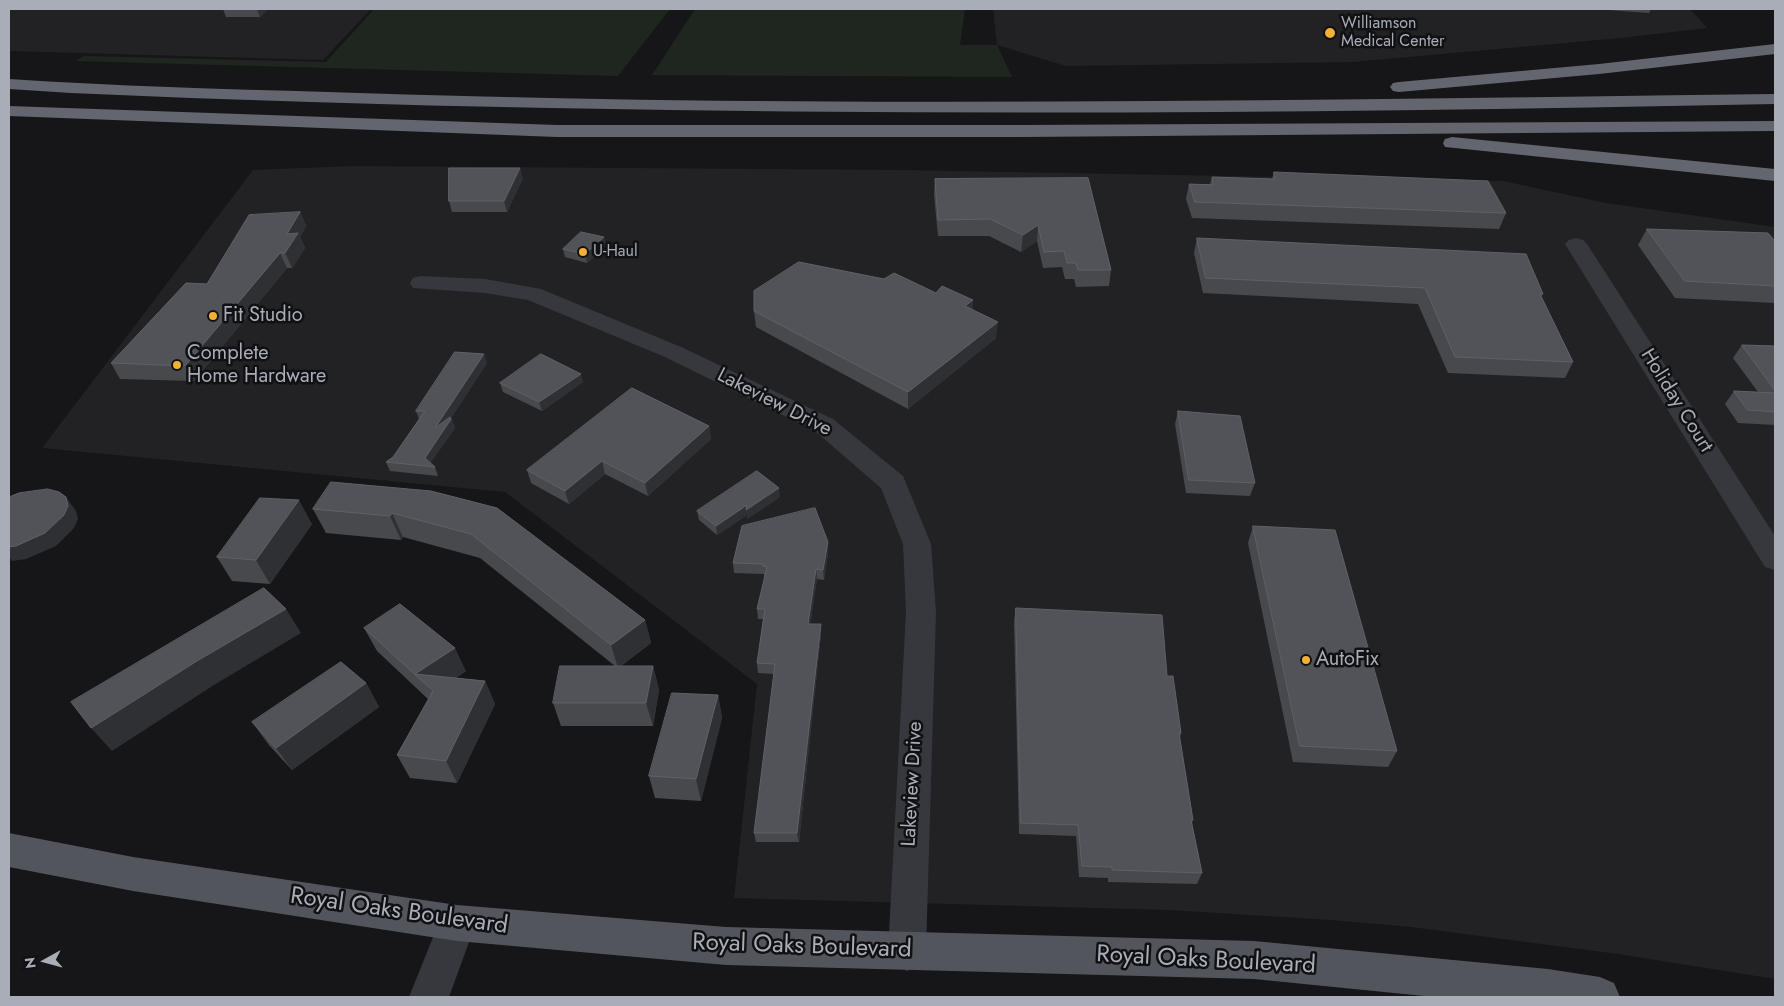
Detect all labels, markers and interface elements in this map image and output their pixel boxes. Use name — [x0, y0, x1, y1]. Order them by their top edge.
place label: Williamson Medical Center — [1341, 14, 1444, 52]
marker: Williamson Medical Center — [1323, 26, 1337, 40]
place label: U-Haul — [593, 242, 638, 262]
marker: U-Haul — [577, 246, 589, 258]
place label: Fit Studio — [223, 304, 303, 328]
marker: Fit Studio — [207, 310, 219, 322]
place label: Complete Home Hardware — [187, 342, 326, 389]
street label: Holiday Court — [1635, 345, 1717, 457]
marker: Complete Home Hardware — [171, 359, 183, 371]
street label: Lakeview Drive — [713, 364, 835, 442]
place label: AutoFix — [1316, 648, 1379, 672]
marker: AutoFix — [1300, 654, 1312, 666]
street label: Lakeview Drive — [898, 721, 928, 847]
street label: Royal Oaks Boulevard — [288, 882, 510, 942]
street label: Royal Oaks Boulevard — [692, 929, 912, 965]
north arrow — [20, 936, 70, 986]
street label: Royal Oaks Boulevard — [1096, 941, 1316, 981]
text: N — [20, 956, 41, 970]

